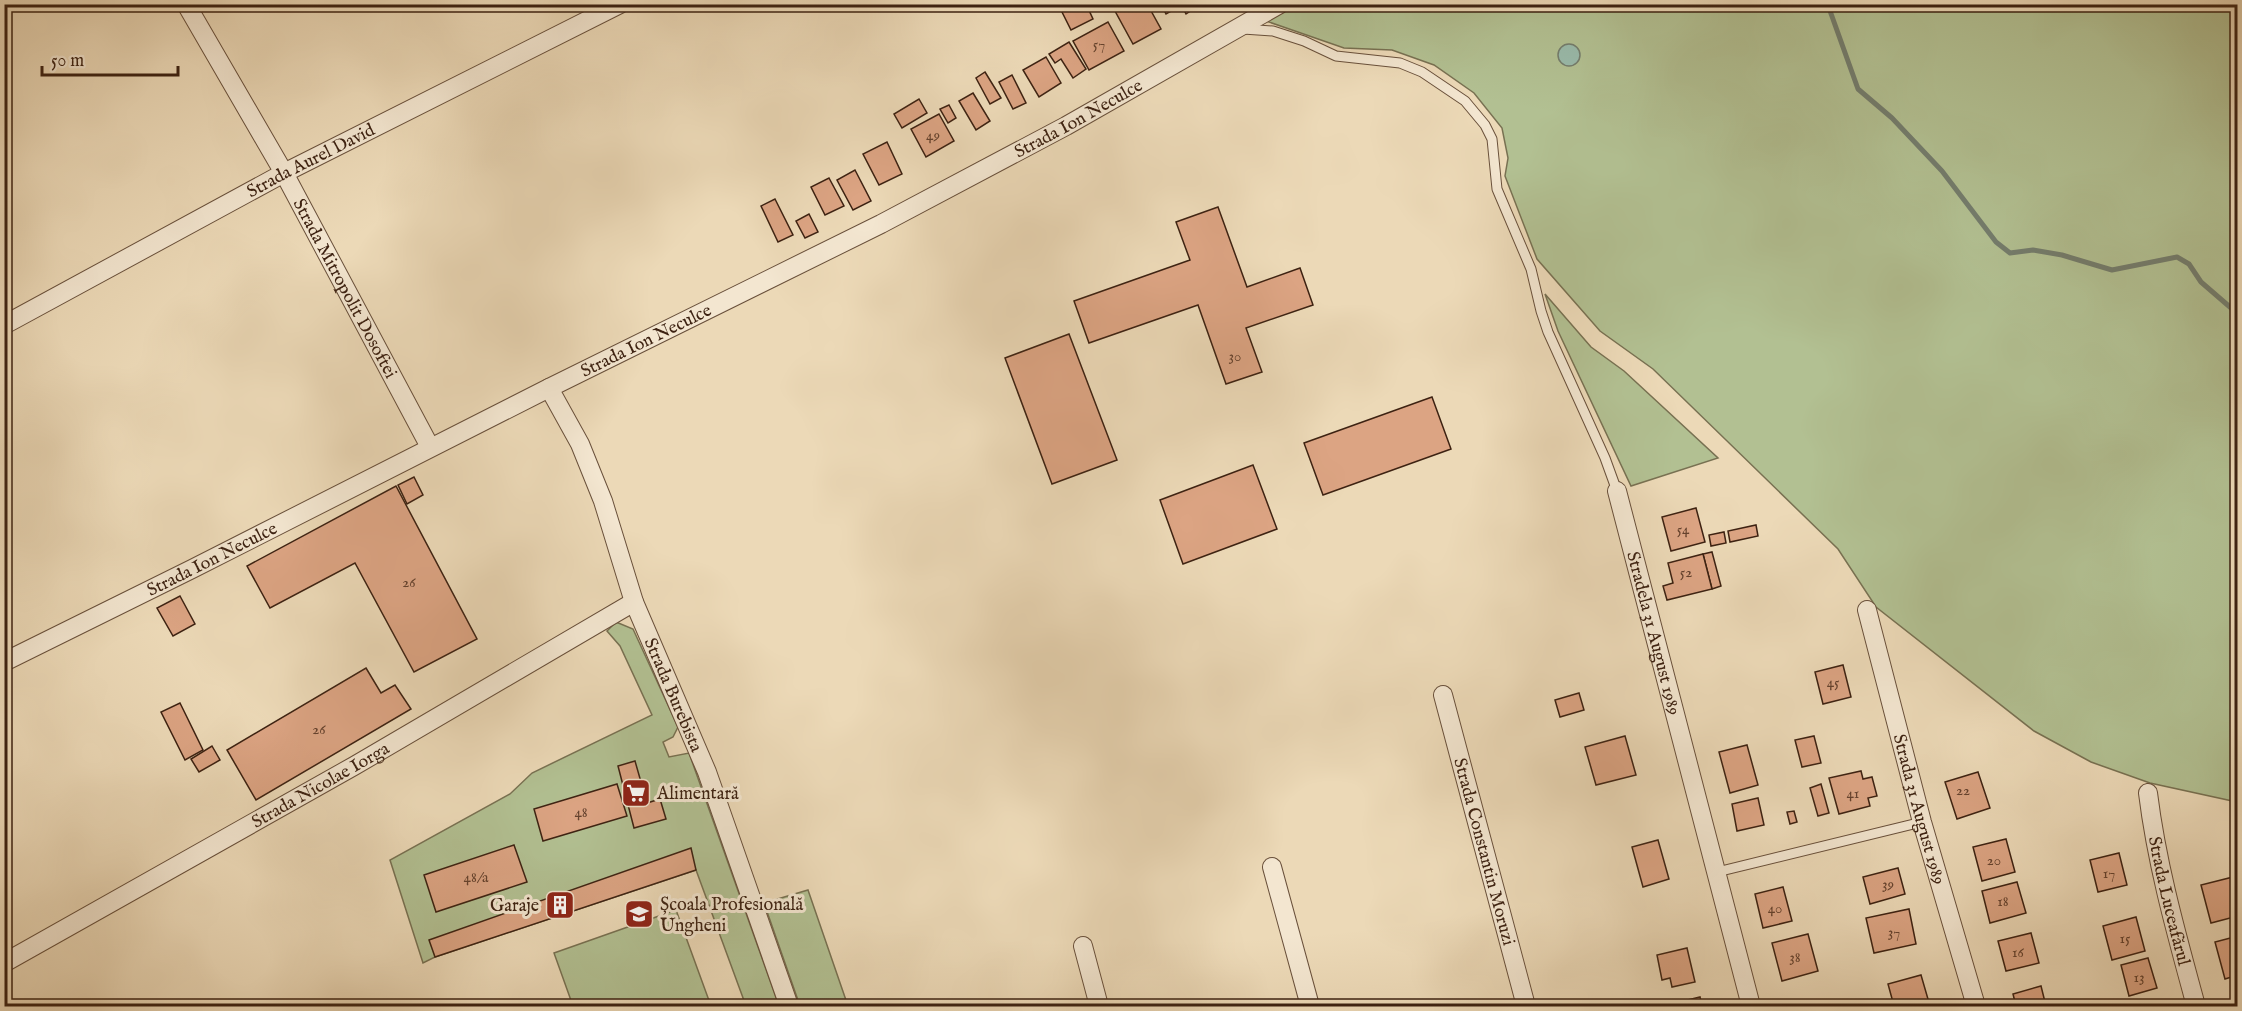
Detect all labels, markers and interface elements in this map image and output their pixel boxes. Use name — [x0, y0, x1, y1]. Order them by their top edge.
house number: 57 — [1093, 35, 1105, 54]
scale bar — [42, 39, 178, 77]
text: 50 m — [51, 50, 84, 73]
street label: Strada Ion Neculce — [1011, 75, 1147, 164]
street label: Strada Aurel David — [243, 119, 379, 204]
house number: 49 — [926, 126, 940, 145]
street label: Strada Mitropolit Dosoftei — [287, 195, 401, 383]
street label: Strada Ion Neculce — [577, 300, 716, 384]
house number: 30 — [1229, 347, 1241, 366]
street label: Strada Ion Neculce — [143, 518, 282, 603]
house number: 54 — [1677, 520, 1690, 539]
street label: Stradela 31 August 1989 — [1620, 549, 1685, 718]
house number: 52 — [1680, 563, 1692, 582]
house number: 26 — [402, 573, 416, 592]
street label: Strada Burebista — [638, 635, 707, 756]
house number: 45 — [1827, 673, 1840, 692]
house number: 26 — [312, 720, 326, 739]
street label: Strada 31 August 1989 — [1887, 732, 1950, 888]
street label: Strada Nicolae Iorga — [248, 738, 394, 834]
street label: Strada Constantin Moruzi — [1447, 756, 1519, 948]
supermarket icon: Alimentară — [620, 777, 652, 809]
house number: 22 — [1956, 781, 1970, 800]
place label: Alimentară — [656, 783, 739, 806]
house number: 41 — [1847, 784, 1859, 803]
house number: 48 — [574, 803, 588, 822]
street label: Strada Luceafărul — [2142, 835, 2195, 969]
house number: 20 — [1987, 851, 2001, 870]
house number: 17 — [2103, 864, 2115, 883]
house number: 48/a — [464, 868, 489, 887]
house number: 39 — [1882, 875, 1894, 894]
building icon: Garaje — [544, 889, 576, 921]
house number: 18 — [1997, 892, 2009, 911]
place label: Școala Profesională Ungheni — [660, 894, 803, 938]
place label: Garaje — [490, 895, 539, 918]
school or university icon: Școala Profesională Ungheni — [623, 898, 655, 930]
house number: 40 — [1768, 899, 1782, 918]
house number: 37 — [1888, 923, 1900, 942]
house number: 15 — [2119, 929, 2131, 948]
house number: 16 — [2012, 943, 2025, 962]
house number: 38 — [1789, 948, 1801, 967]
house number: 13 — [2133, 968, 2145, 987]

